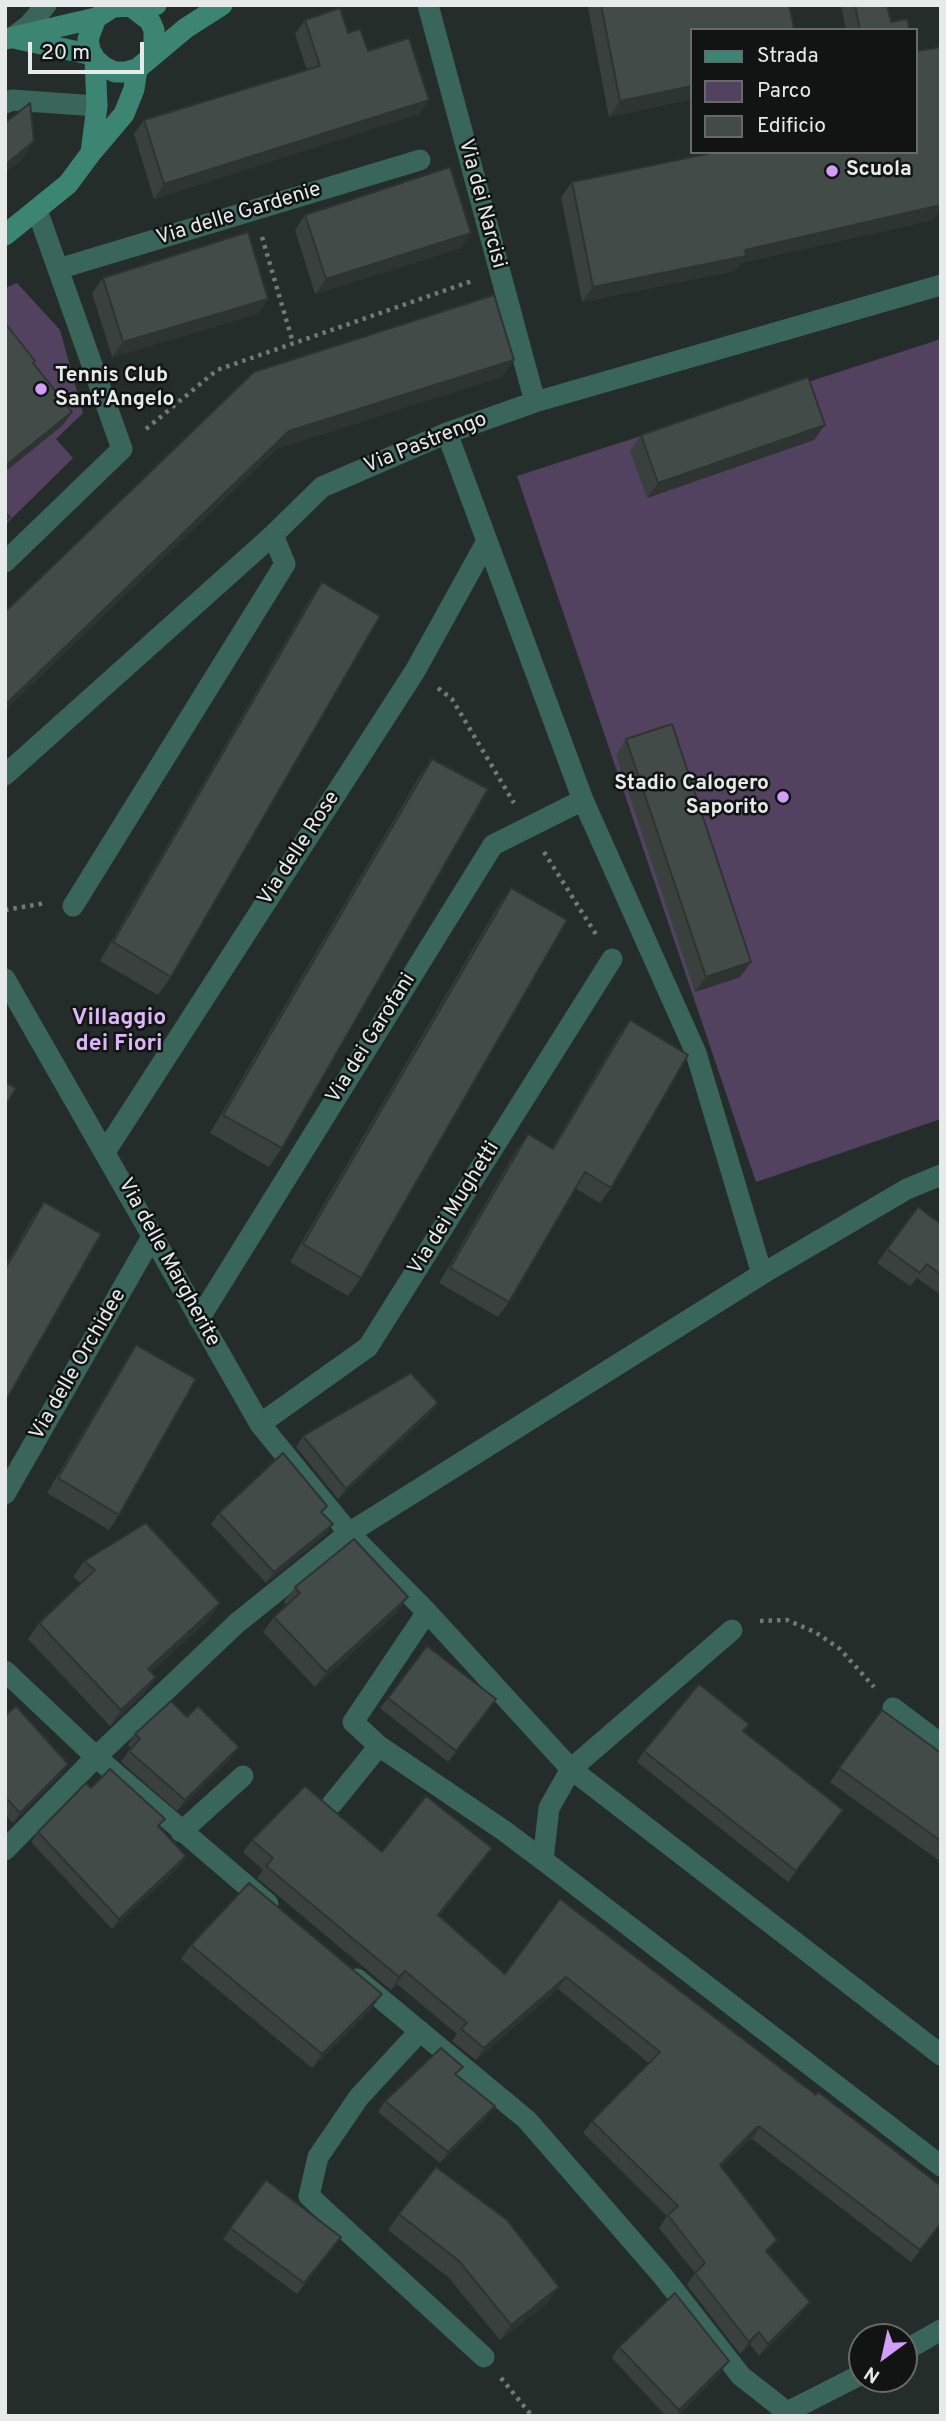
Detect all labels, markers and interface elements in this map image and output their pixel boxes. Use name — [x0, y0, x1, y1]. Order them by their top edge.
scale bar — [32, 28, 147, 72]
legend — [690, 28, 918, 154]
text: 20 m — [41, 40, 90, 67]
text: Strada — [757, 43, 818, 70]
text: Parco — [757, 78, 811, 105]
text: Edificio — [757, 113, 826, 140]
street label: Via dei Narcisi — [452, 137, 510, 271]
place label: Scuola — [846, 158, 912, 184]
marker: Scuola — [824, 163, 840, 179]
street label: Via delle Gardenie — [154, 178, 324, 252]
place label: Tennis Club Sant'Angelo — [55, 364, 174, 414]
marker: Tennis Club Sant'Angelo — [33, 381, 49, 397]
street label: Via Pastrengo — [361, 408, 491, 480]
place label: Stadio Calogero Saporito — [614, 772, 769, 822]
street label: Via delle Rose — [254, 787, 346, 911]
marker: Stadio Calogero Saporito — [775, 789, 791, 805]
street label: Via dei Garofani — [322, 969, 422, 1109]
district label: Villaggio dei Fiori — [72, 1005, 166, 1059]
street label: Via dei Mughetti — [404, 1138, 506, 1280]
street label: Via delle Margherite — [111, 1174, 225, 1352]
street label: Via delle Orchidee — [25, 1285, 133, 1445]
north arrow — [848, 2323, 918, 2393]
text: N — [860, 2360, 885, 2388]

